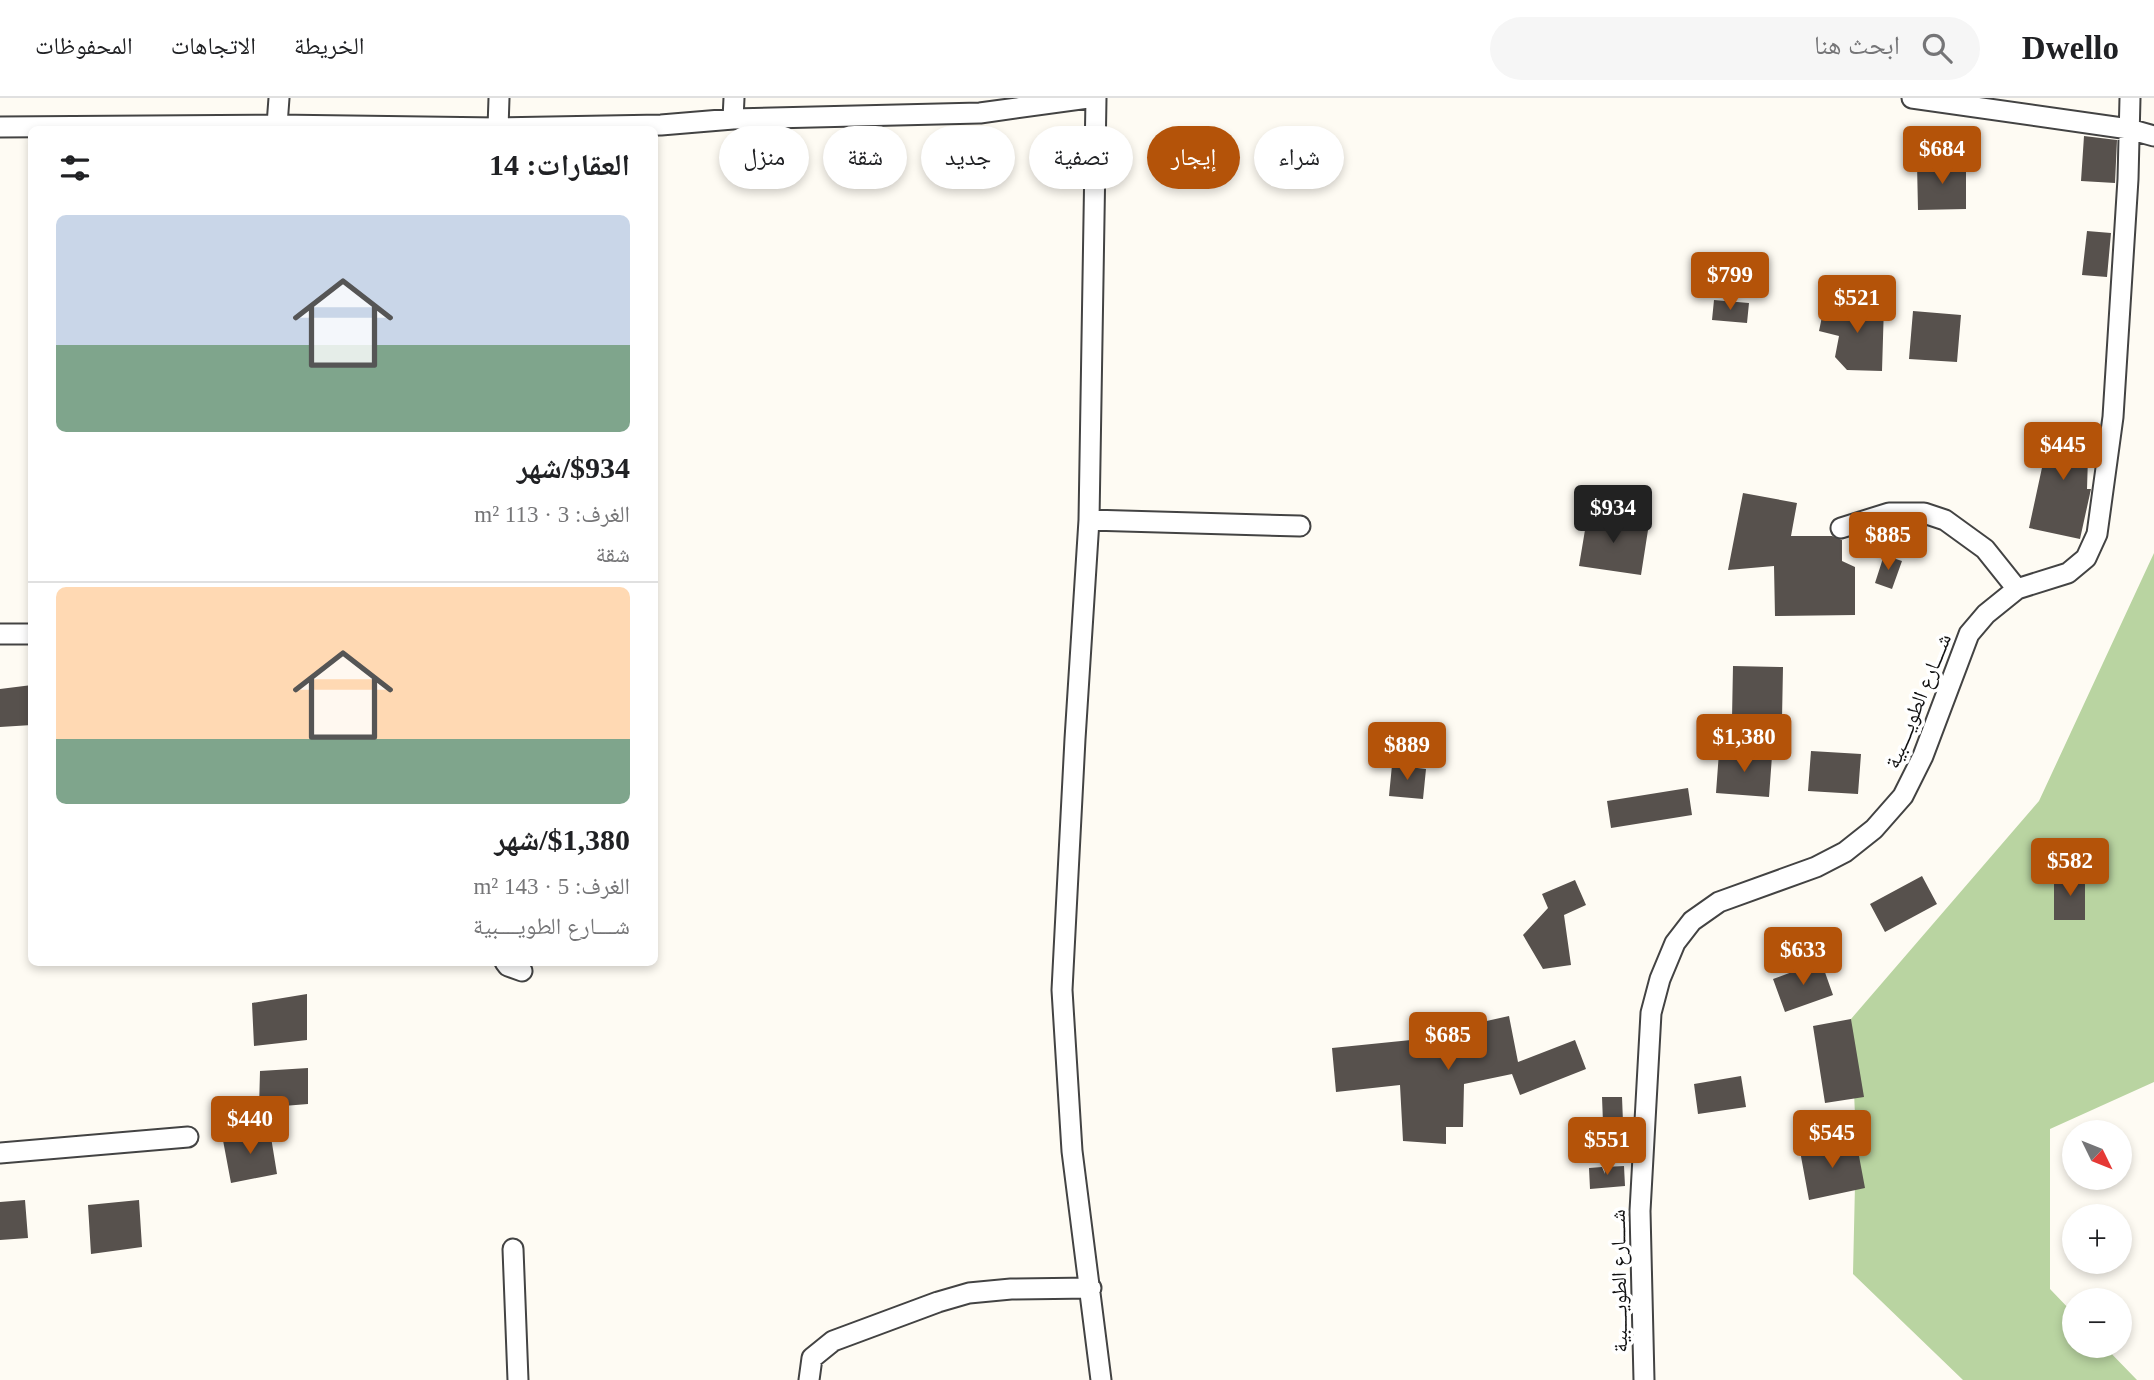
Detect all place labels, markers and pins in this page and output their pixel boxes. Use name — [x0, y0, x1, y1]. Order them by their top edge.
pin: $684 — [1901, 126, 1983, 186]
pin: $799 — [1689, 252, 1771, 312]
pin: $521 — [1816, 275, 1898, 335]
pin: $445 — [2022, 422, 2104, 482]
pin: $934 — [1572, 486, 1654, 545]
pin: $885 — [1847, 512, 1929, 572]
pin: $1,380 — [1687, 714, 1801, 774]
pin: $889 — [1366, 722, 1448, 782]
pin: $582 — [2029, 838, 2111, 898]
pin: $633 — [1762, 928, 1844, 987]
pin: $685 — [1407, 1012, 1489, 1072]
pin: $440 — [209, 1096, 291, 1156]
pin: $545 — [1791, 1110, 1873, 1170]
pin: $551 — [1566, 1118, 1648, 1177]

